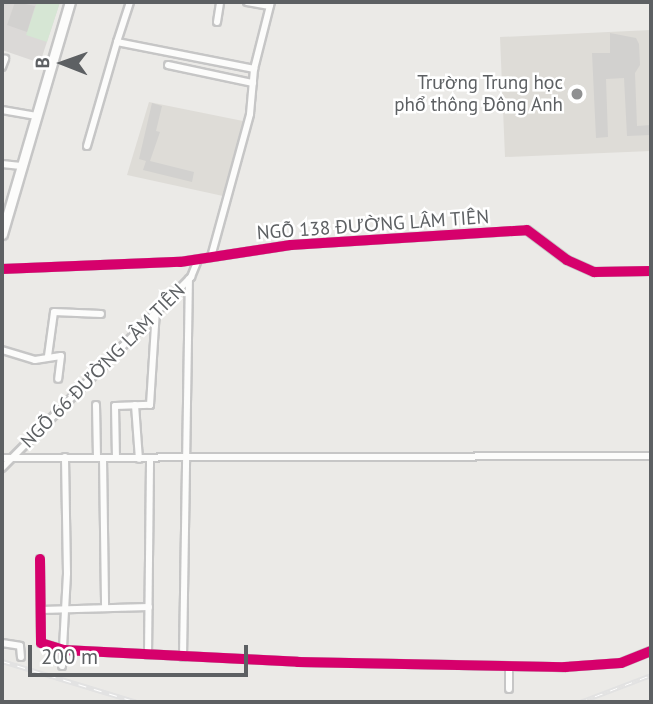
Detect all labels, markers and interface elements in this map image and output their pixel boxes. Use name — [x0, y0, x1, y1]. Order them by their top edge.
north arrow — [28, 28, 98, 98]
text: B — [30, 57, 54, 68]
place label: Trường Trung học phổ thông Đông Anh — [394, 72, 563, 116]
marker: Trường Trung học phổ thông Đông Anh — [569, 86, 585, 102]
street label: NGÕ 138 ĐƯỜNG LÂM TIÊN — [256, 205, 490, 245]
street label: NGÕ 66 ĐƯỜNG LÂM TIÊN — [16, 279, 190, 453]
scale bar — [32, 630, 252, 674]
text: 200 m — [41, 643, 98, 670]

